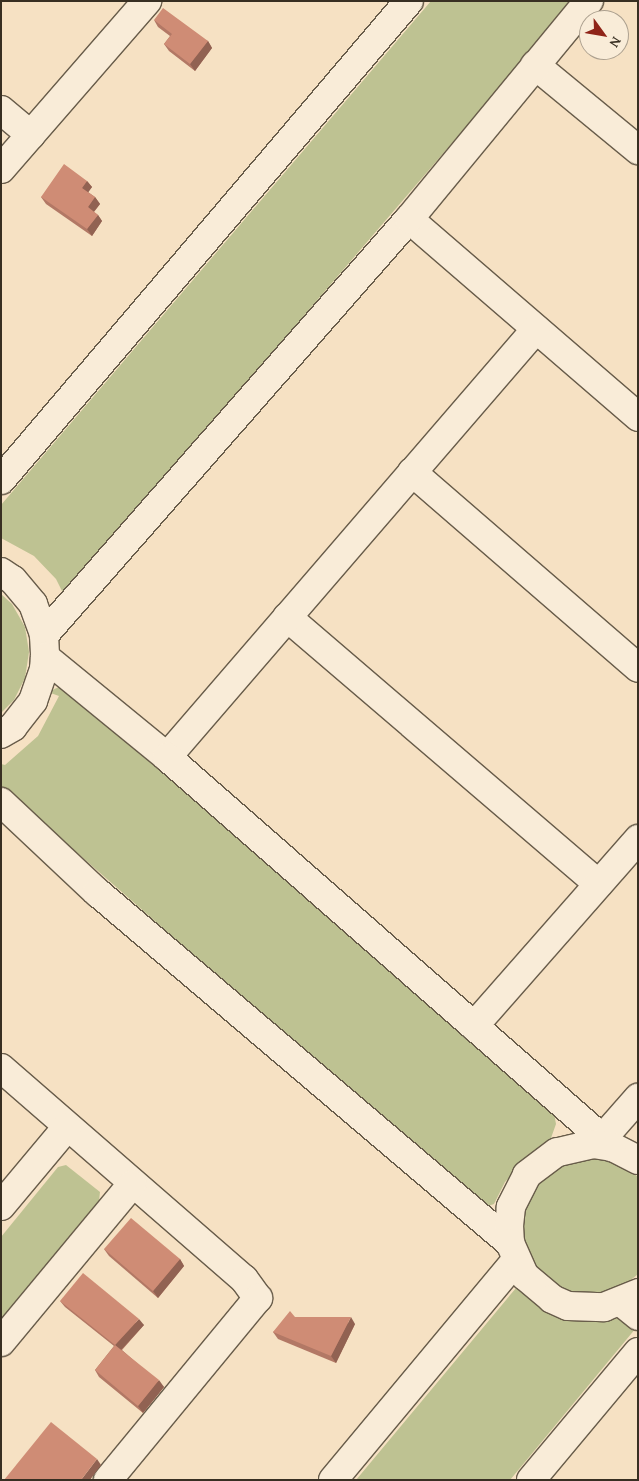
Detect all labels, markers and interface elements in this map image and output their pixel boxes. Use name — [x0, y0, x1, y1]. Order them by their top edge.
north arrow — [579, 10, 629, 60]
text: N — [605, 33, 627, 52]

